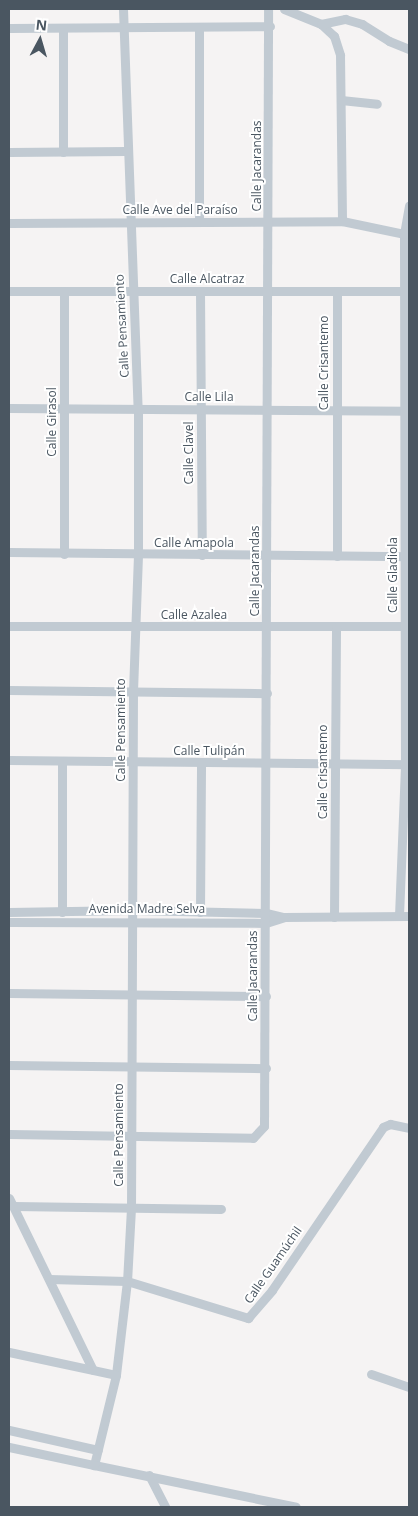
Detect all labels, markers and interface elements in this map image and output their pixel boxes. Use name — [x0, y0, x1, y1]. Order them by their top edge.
north arrow — [15, 15, 65, 65]
text: N — [35, 15, 48, 35]
street label: Calle Jacarandas — [250, 120, 264, 212]
street label: Calle Ave del Paraíso — [122, 203, 238, 217]
street label: Calle Alcatraz — [170, 272, 244, 286]
street label: Calle Pensamiento — [112, 274, 132, 378]
street label: Calle Crisantemo — [317, 316, 331, 410]
street label: Calle Girasol — [45, 387, 59, 457]
street label: Calle Lila — [184, 390, 234, 404]
street label: Calle Clavel — [182, 421, 196, 485]
street label: Calle Jacarandas — [248, 525, 262, 617]
street label: Calle Amapola — [154, 536, 234, 550]
street label: Calle Gladiola — [386, 537, 400, 613]
street label: Calle Azalea — [161, 608, 227, 622]
street label: Calle Pensamiento — [114, 678, 128, 782]
street label: Calle Crisantemo — [316, 725, 330, 819]
street label: Calle Tulipán — [173, 744, 245, 758]
street label: Avenida Madre Selva — [89, 902, 205, 916]
street label: Calle Jacarandas — [246, 930, 260, 1022]
street label: Calle Pensamiento — [112, 1083, 126, 1187]
street label: Calle Guamúchil — [241, 1224, 305, 1306]

